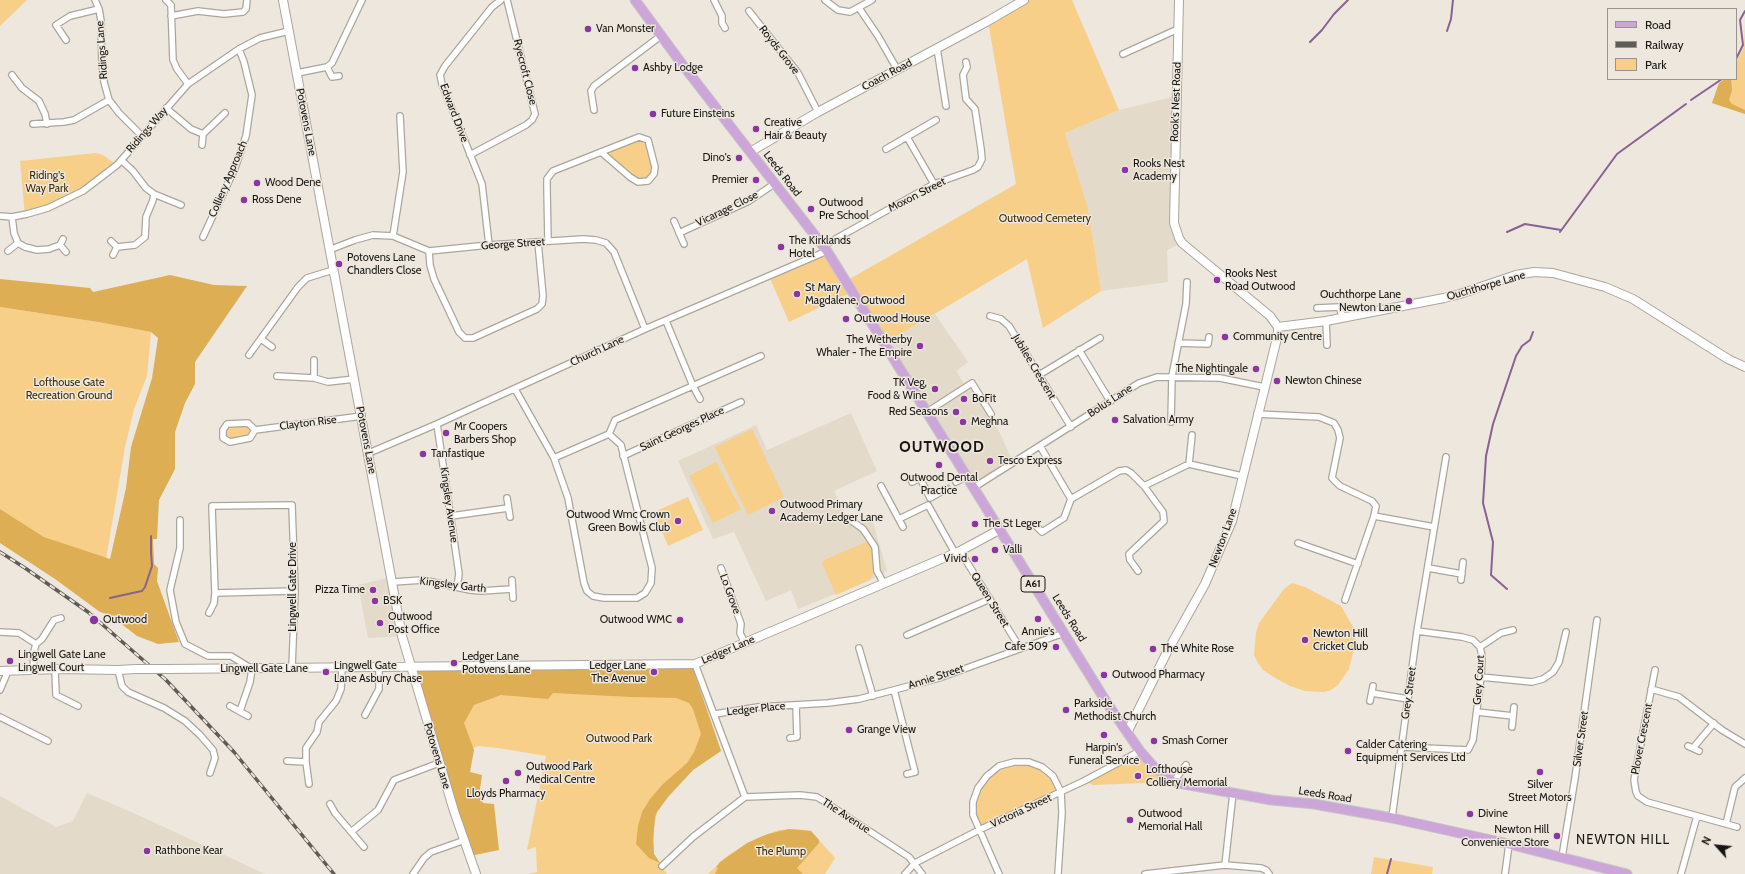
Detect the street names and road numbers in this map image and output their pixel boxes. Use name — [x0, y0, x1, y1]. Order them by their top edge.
street label: Ridings Lane — [93, 20, 111, 80]
street label: Royds Grove — [756, 23, 802, 77]
street label: Ryecroft Close — [510, 38, 540, 106]
street label: Coach Road — [860, 56, 914, 94]
street label: Rook's Nest Road — [1168, 62, 1184, 142]
street label: Edward Drive — [437, 82, 471, 144]
street label: Potovens Lane — [293, 87, 319, 157]
street label: Ridings Way — [123, 104, 171, 156]
street label: Colliery Approach — [206, 139, 250, 219]
street label: Leeds Road — [760, 149, 804, 199]
street label: Moxon Street — [886, 175, 948, 215]
street label: Vicarage Close — [694, 188, 760, 230]
street label: George Street — [480, 235, 546, 253]
street label: Ouchthorpe Lane — [1445, 268, 1527, 304]
street label: Jubilee Crescent — [1009, 332, 1059, 402]
street label: Church Lane — [568, 333, 626, 369]
street label: Bolus Lane — [1085, 382, 1135, 420]
street label: Saint Georges Place — [638, 404, 726, 454]
street label: Potovens Lane — [353, 405, 379, 475]
street label: Clayton Rise — [279, 413, 337, 433]
street label: Kingsley Avenue — [437, 466, 461, 544]
street label: Newton Lane — [1206, 507, 1240, 569]
street label: Lingwell Gate Drive — [286, 542, 300, 632]
street label: Queen Street — [968, 570, 1012, 630]
street label: Lo Grove — [717, 572, 743, 616]
street label: Kingsley Garth — [419, 574, 487, 596]
road number: A61 — [1021, 576, 1045, 592]
street label: Leeds Road — [1049, 592, 1089, 644]
street label: Ledger Lane — [699, 633, 757, 667]
street label: Grey Court — [1471, 655, 1487, 705]
street label: Lingwell Gate Lane — [220, 662, 308, 676]
street label: Annie Street — [906, 662, 966, 692]
street label: Grey Street — [1399, 666, 1419, 720]
street label: Ledger Place — [726, 699, 786, 719]
street label: Plover Crescent — [1629, 702, 1655, 776]
street label: Silver Street — [1571, 710, 1591, 768]
street label: Potovens Lane — [421, 721, 453, 791]
street label: Leeds Road — [1297, 784, 1353, 806]
street label: Victoria Street — [988, 791, 1054, 831]
street label: The Avenue — [819, 796, 873, 836]

